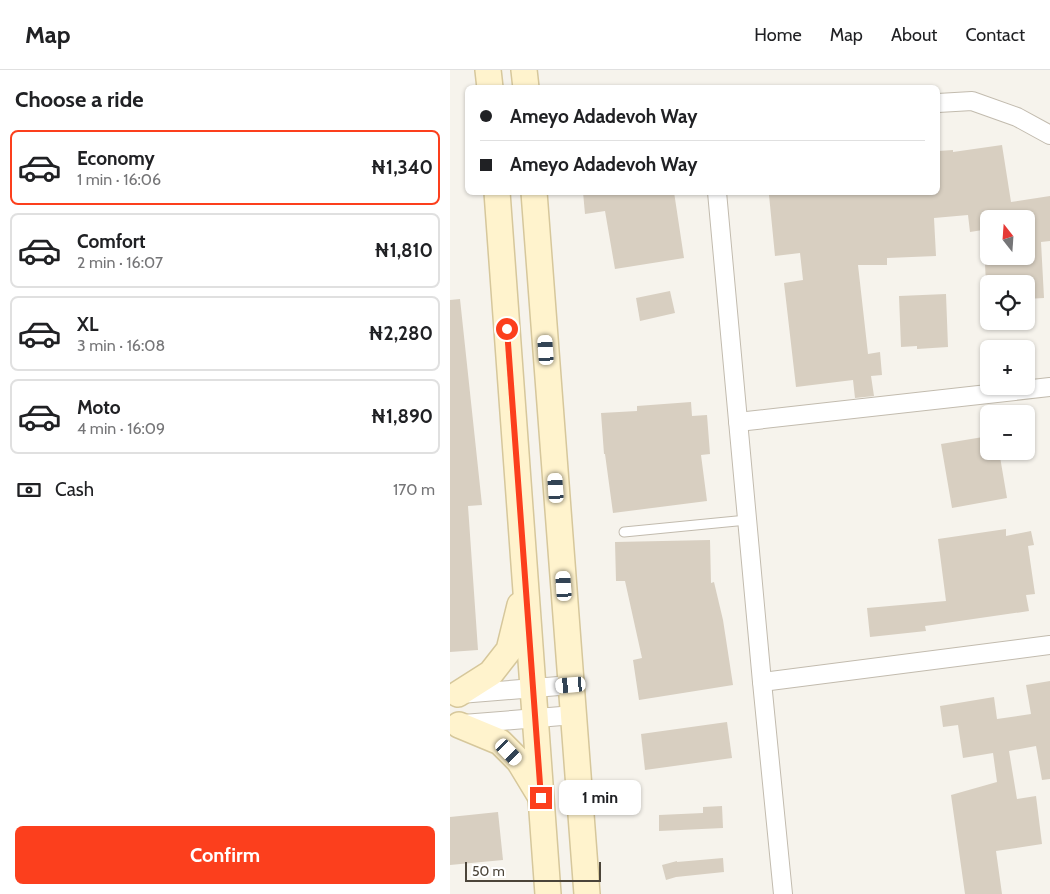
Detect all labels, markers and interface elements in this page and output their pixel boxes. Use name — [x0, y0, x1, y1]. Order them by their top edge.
text: Map — [25, 20, 71, 49]
text: Home — [754, 24, 802, 46]
text: Map — [830, 24, 863, 46]
text: About — [891, 24, 937, 46]
text: Contact — [965, 24, 1025, 46]
text: Choose a ride — [15, 86, 144, 113]
text: Ameyo Adadevoh Way — [510, 105, 697, 128]
icon: car — [17, 145, 62, 190]
text: Economy — [77, 147, 155, 170]
text: Ameyo Adadevoh Way — [510, 153, 697, 176]
text: ₦1,340 — [371, 156, 433, 179]
text: 1 min · 16:06 — [77, 170, 161, 189]
north arrow — [980, 210, 1035, 265]
map controls — [980, 210, 1035, 460]
icon: car — [17, 228, 62, 273]
text: Comfort — [77, 230, 146, 253]
text: ₦1,810 — [374, 239, 433, 262]
text: 2 min · 16:07 — [77, 253, 163, 272]
button: locate — [980, 275, 1035, 330]
icon: car — [17, 311, 62, 356]
text: XL — [77, 313, 98, 336]
route start — [496, 318, 518, 340]
text: ₦2,280 — [368, 322, 433, 345]
car — [537, 335, 554, 365]
text: 3 min · 16:08 — [77, 336, 165, 355]
button: + — [980, 340, 1035, 395]
icon: car — [17, 394, 62, 439]
text: Moto — [77, 396, 121, 419]
text: ₦1,890 — [371, 405, 433, 428]
button: − — [980, 405, 1035, 460]
text: 4 min · 16:09 — [77, 419, 165, 438]
car — [547, 473, 564, 503]
icon: cash — [15, 476, 43, 504]
text: Cash — [55, 478, 94, 501]
text: 170 m — [393, 480, 435, 499]
car — [555, 571, 572, 601]
car — [555, 676, 586, 694]
car — [493, 736, 524, 768]
callout: 1 min — [558, 780, 641, 816]
route end — [530, 787, 552, 809]
text: 1 min — [582, 788, 618, 807]
button: Confirm — [15, 826, 435, 884]
scale bar — [465, 859, 601, 882]
text: 50 m — [472, 862, 505, 880]

